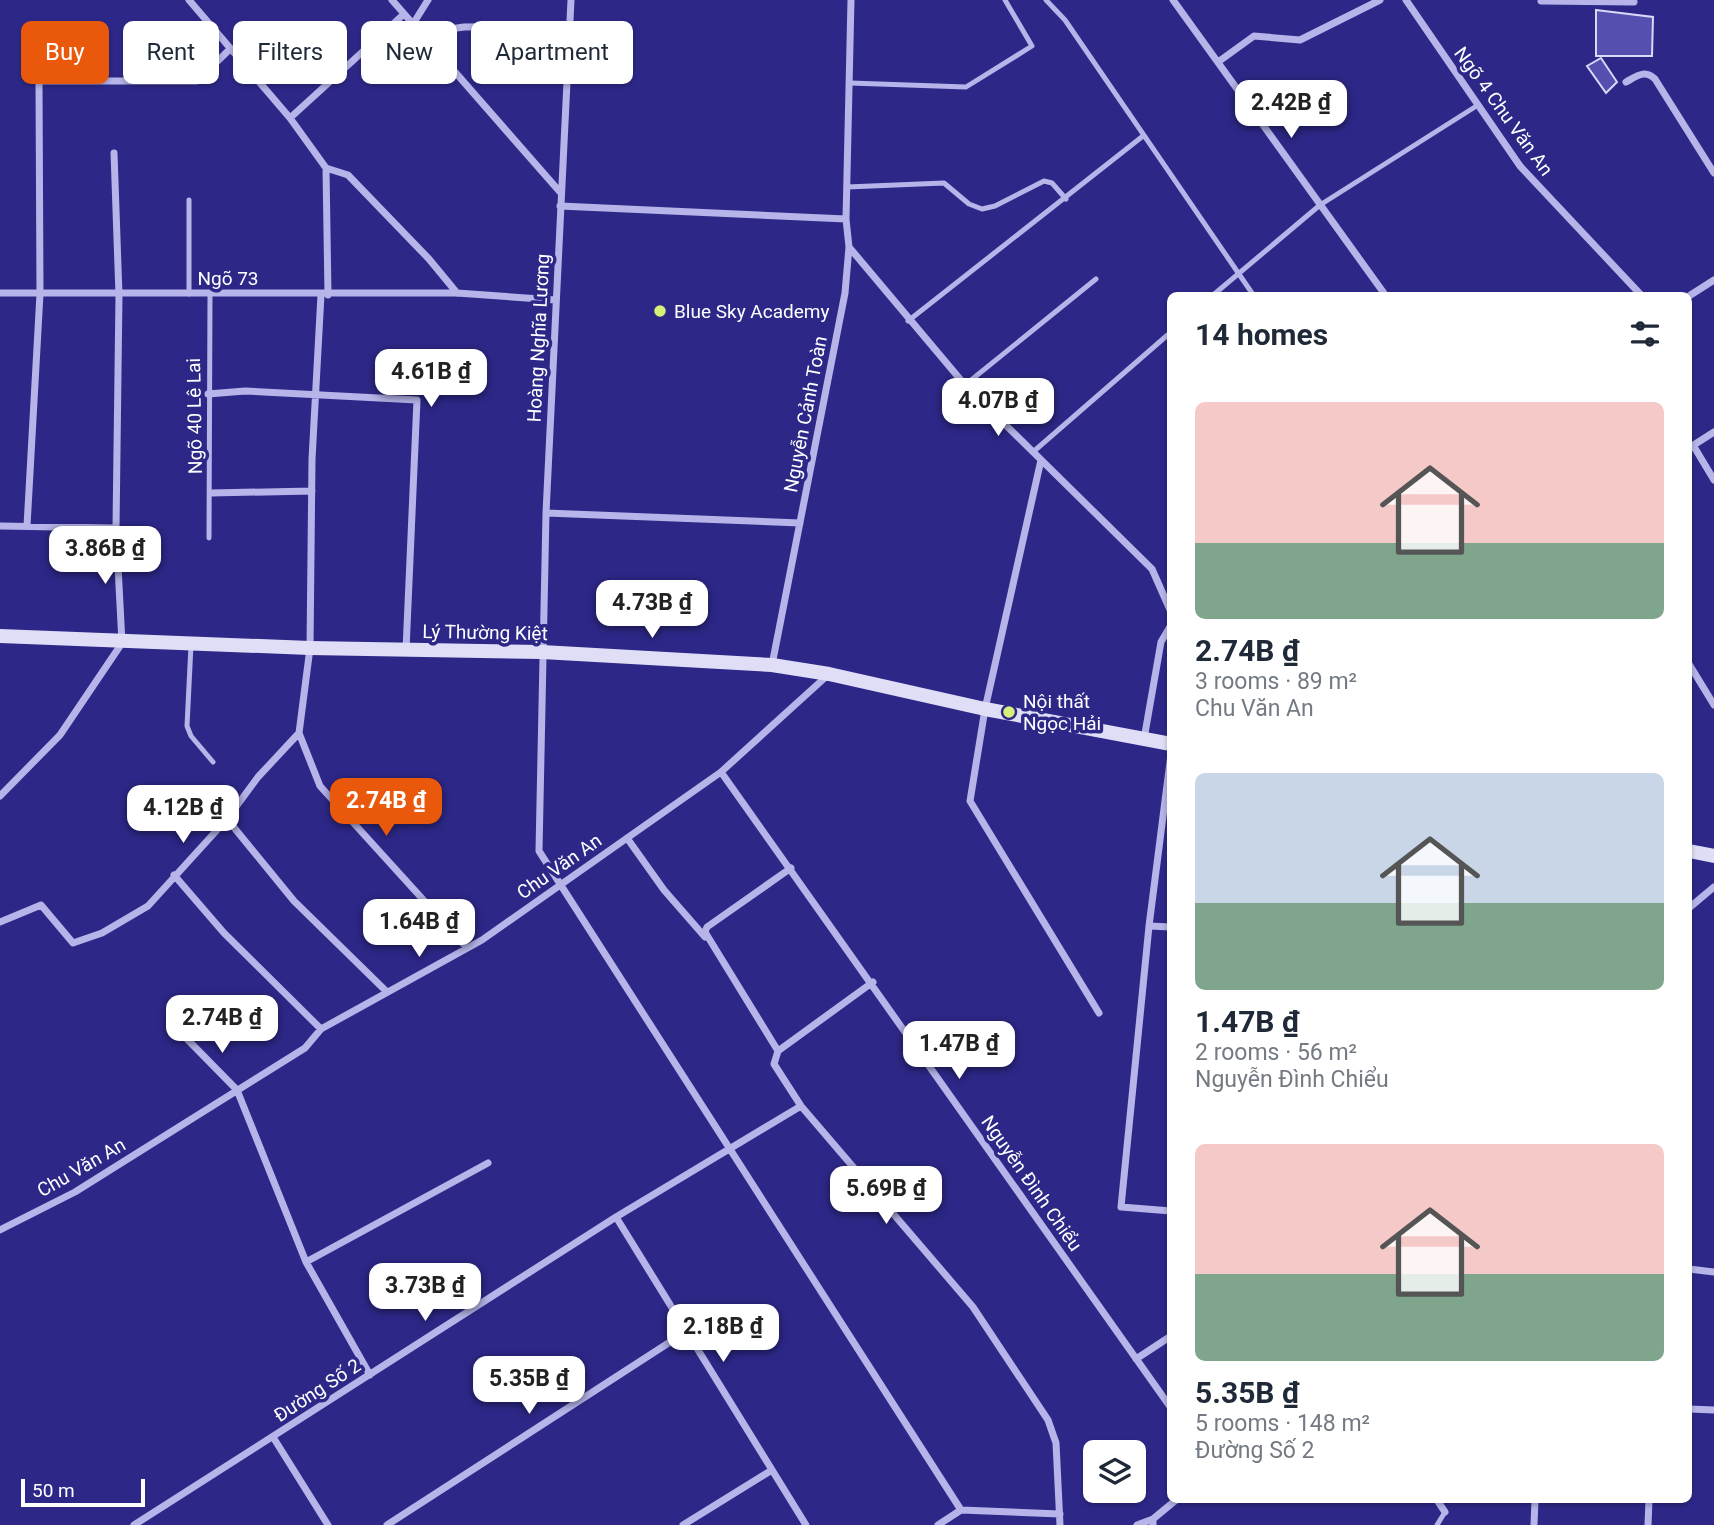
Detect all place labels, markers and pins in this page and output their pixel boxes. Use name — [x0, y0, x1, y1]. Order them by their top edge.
pin: 2.42B ₫ — [1226, 80, 1356, 140]
place label: Blue Sky Academy — [674, 300, 829, 323]
marker: Blue Sky Academy — [652, 303, 668, 319]
pin: 4.61B ₫ — [366, 350, 496, 409]
pin: 4.07B ₫ — [933, 378, 1063, 438]
pin: 3.86B ₫ — [40, 526, 170, 586]
pin: 4.73B ₫ — [587, 580, 717, 640]
place label: Nội thất Ngọc Hải — [1023, 690, 1101, 735]
marker: Nội thất Ngọc Hải — [1001, 704, 1017, 720]
pin: 2.74B ₫ — [321, 778, 451, 838]
pin: 4.12B ₫ — [118, 786, 248, 845]
pin: 1.64B ₫ — [354, 900, 484, 959]
pin: 2.74B ₫ — [157, 996, 287, 1055]
pin: 1.47B ₫ — [894, 1021, 1024, 1081]
pin: 5.69B ₫ — [821, 1166, 951, 1226]
pin: 3.73B ₫ — [360, 1264, 490, 1323]
pin: 2.18B ₫ — [658, 1304, 788, 1364]
pin: 5.35B ₫ — [464, 1356, 594, 1416]

